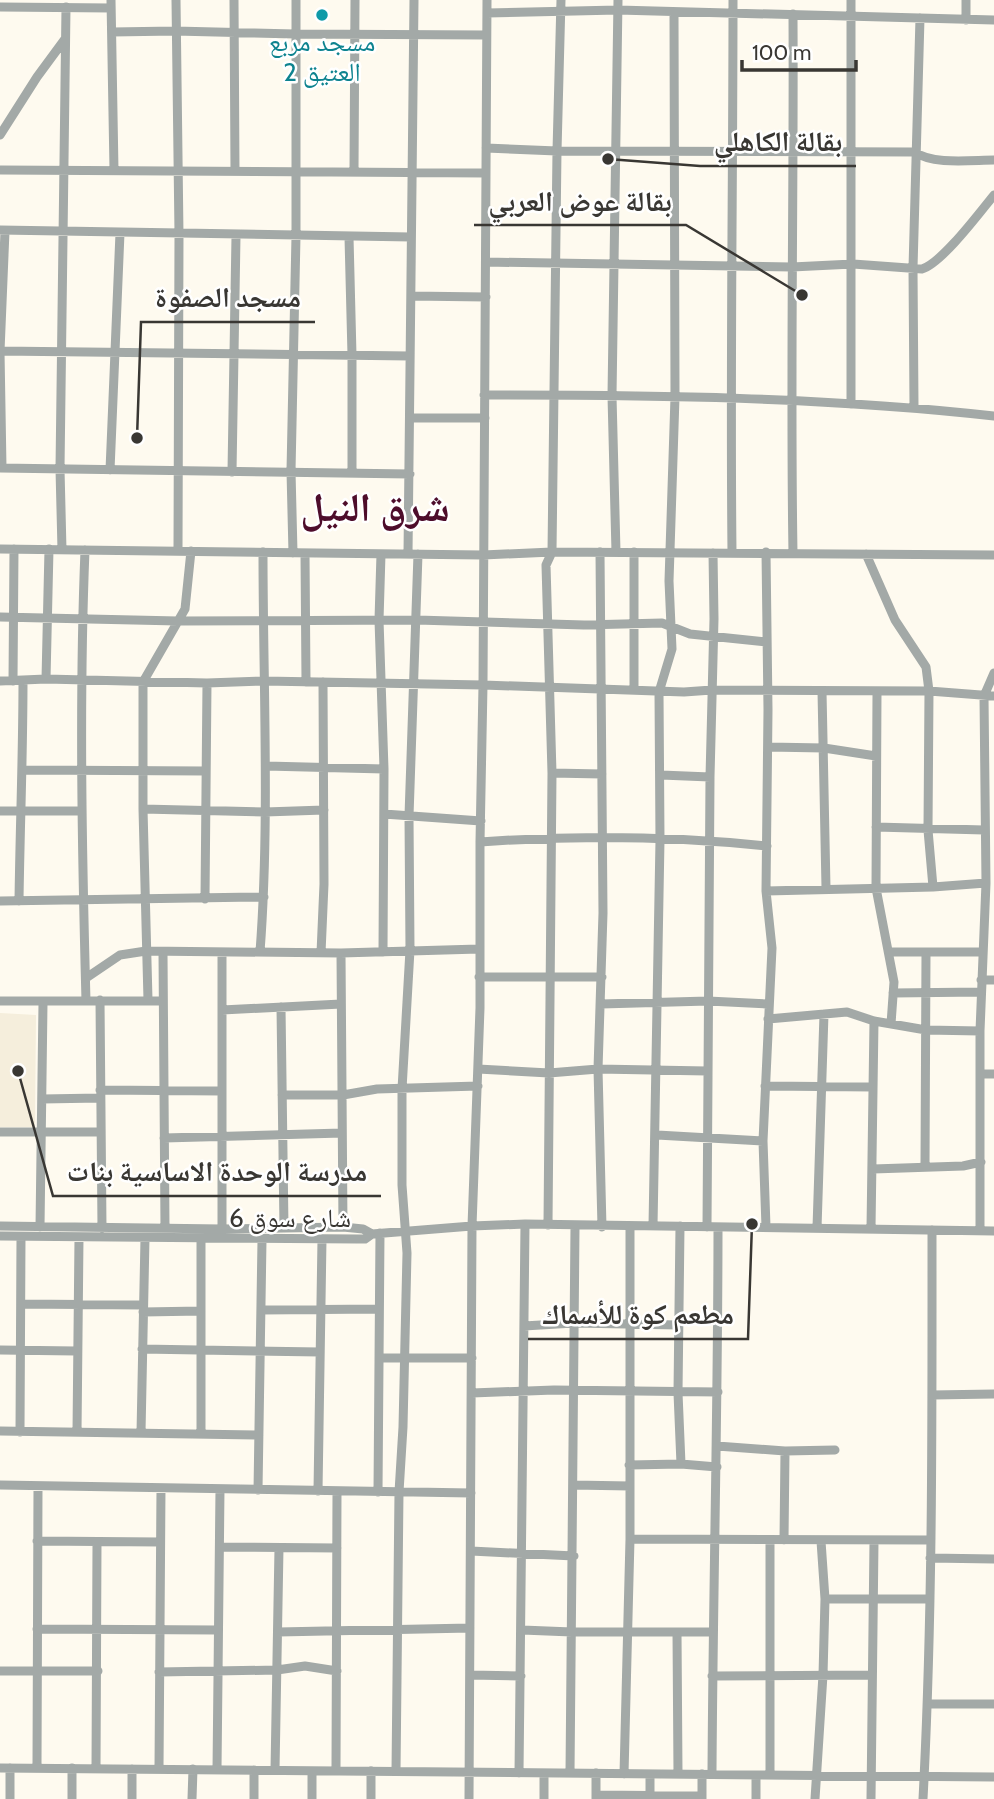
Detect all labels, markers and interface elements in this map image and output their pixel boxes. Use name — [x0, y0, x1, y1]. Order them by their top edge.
marker: مسجد مربع 2 العتيق — [314, 7, 330, 23]
place label: مسجد مربع 2 العتيق — [269, 26, 375, 88]
scale bar — [742, 28, 856, 72]
text: 100 m — [752, 40, 811, 65]
callout: بقالة الكاهلي — [700, 117, 856, 166]
text: بقالة الكاهلي — [714, 124, 842, 164]
callout: بقالة عوض العربي — [474, 176, 686, 225]
text: بقالة عوض العربي — [488, 184, 672, 224]
callout: مسجد الصفوة — [141, 273, 315, 322]
text: مسجد الصفوة — [155, 280, 301, 314]
district label: شرق النيل — [300, 482, 450, 532]
callout: مدرسة الوحدة الاساسية بنات — [53, 1147, 381, 1196]
text: مدرسة الوحدة الاساسية بنات — [67, 1154, 367, 1188]
street label: شارع سوق 6 — [229, 1202, 351, 1234]
callout: مطعم كوة للأسماك — [528, 1290, 748, 1339]
text: مطعم كوة للأسماك — [542, 1297, 734, 1333]

